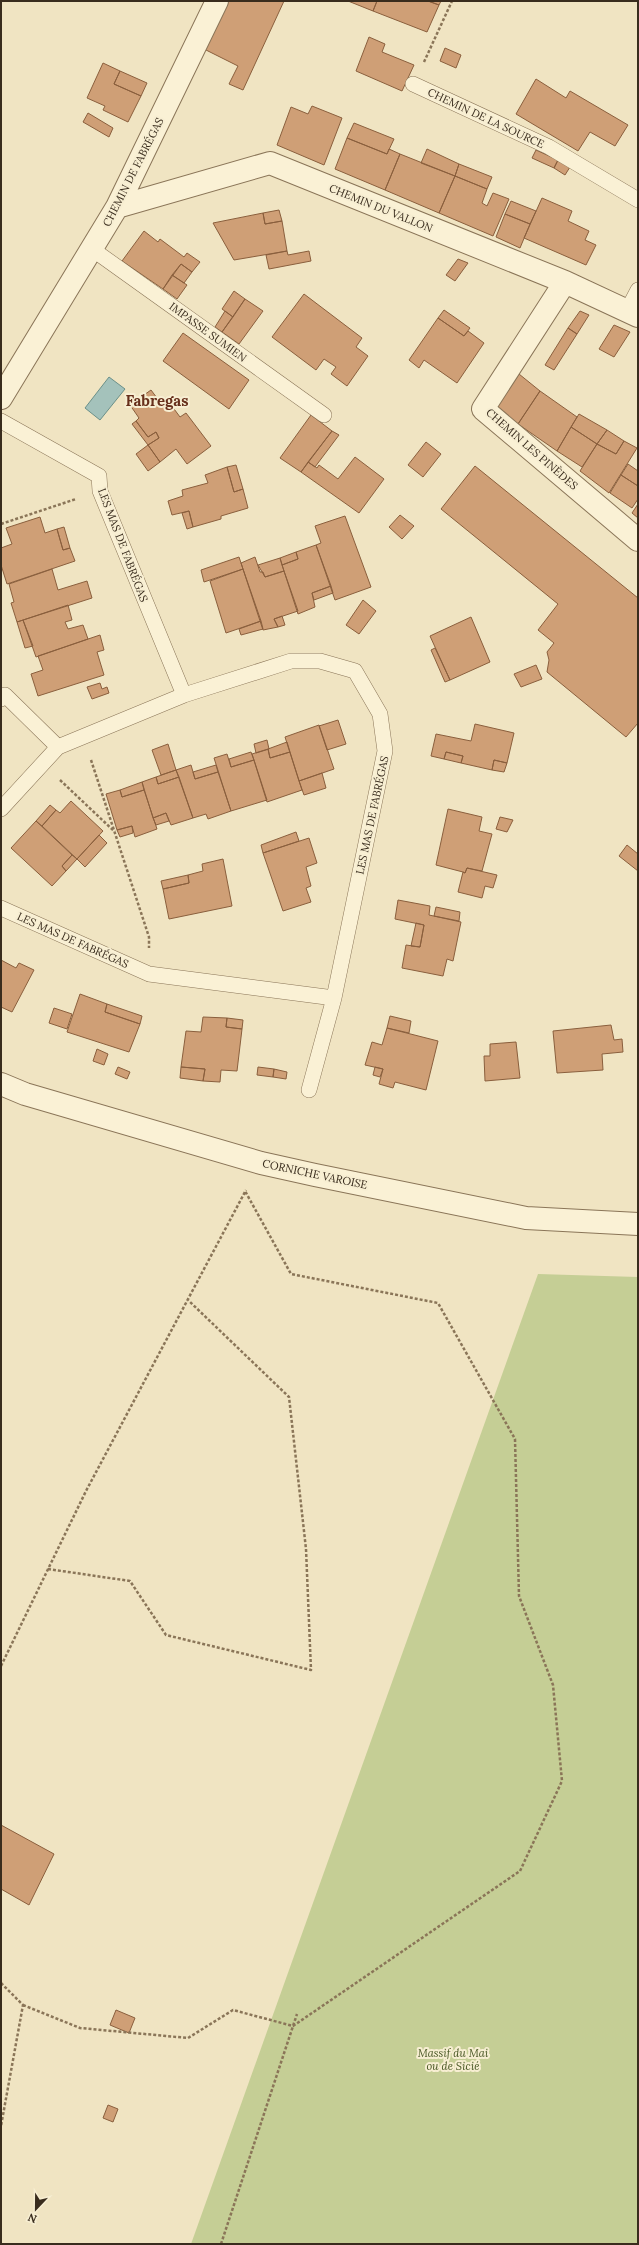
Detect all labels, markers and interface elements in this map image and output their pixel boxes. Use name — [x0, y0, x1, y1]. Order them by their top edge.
street label: CHEMIN DE LA SOURCE — [426, 85, 547, 151]
street label: CHEMIN DE FABRÉGAS — [99, 115, 167, 229]
street label: CHEMIN DU VALLON — [327, 181, 435, 235]
street label: IMPASSE SUMIEN — [166, 299, 250, 365]
district label: Fabregas — [126, 391, 188, 410]
street label: CHEMIN LES PINÈDES — [483, 405, 581, 493]
street label: LES MAS DE FABRÉGAS — [95, 486, 151, 604]
street label: LES MAS DE FABRÉGAS — [353, 754, 391, 876]
street label: LES MAS DE FABRÉGAS — [15, 909, 131, 971]
street label: CORNICHE VAROISE — [261, 1156, 369, 1192]
park label: Massif du Mai ou de Sicié — [418, 2046, 489, 2073]
north arrow — [16, 2189, 56, 2229]
text: N — [25, 2210, 39, 2226]

